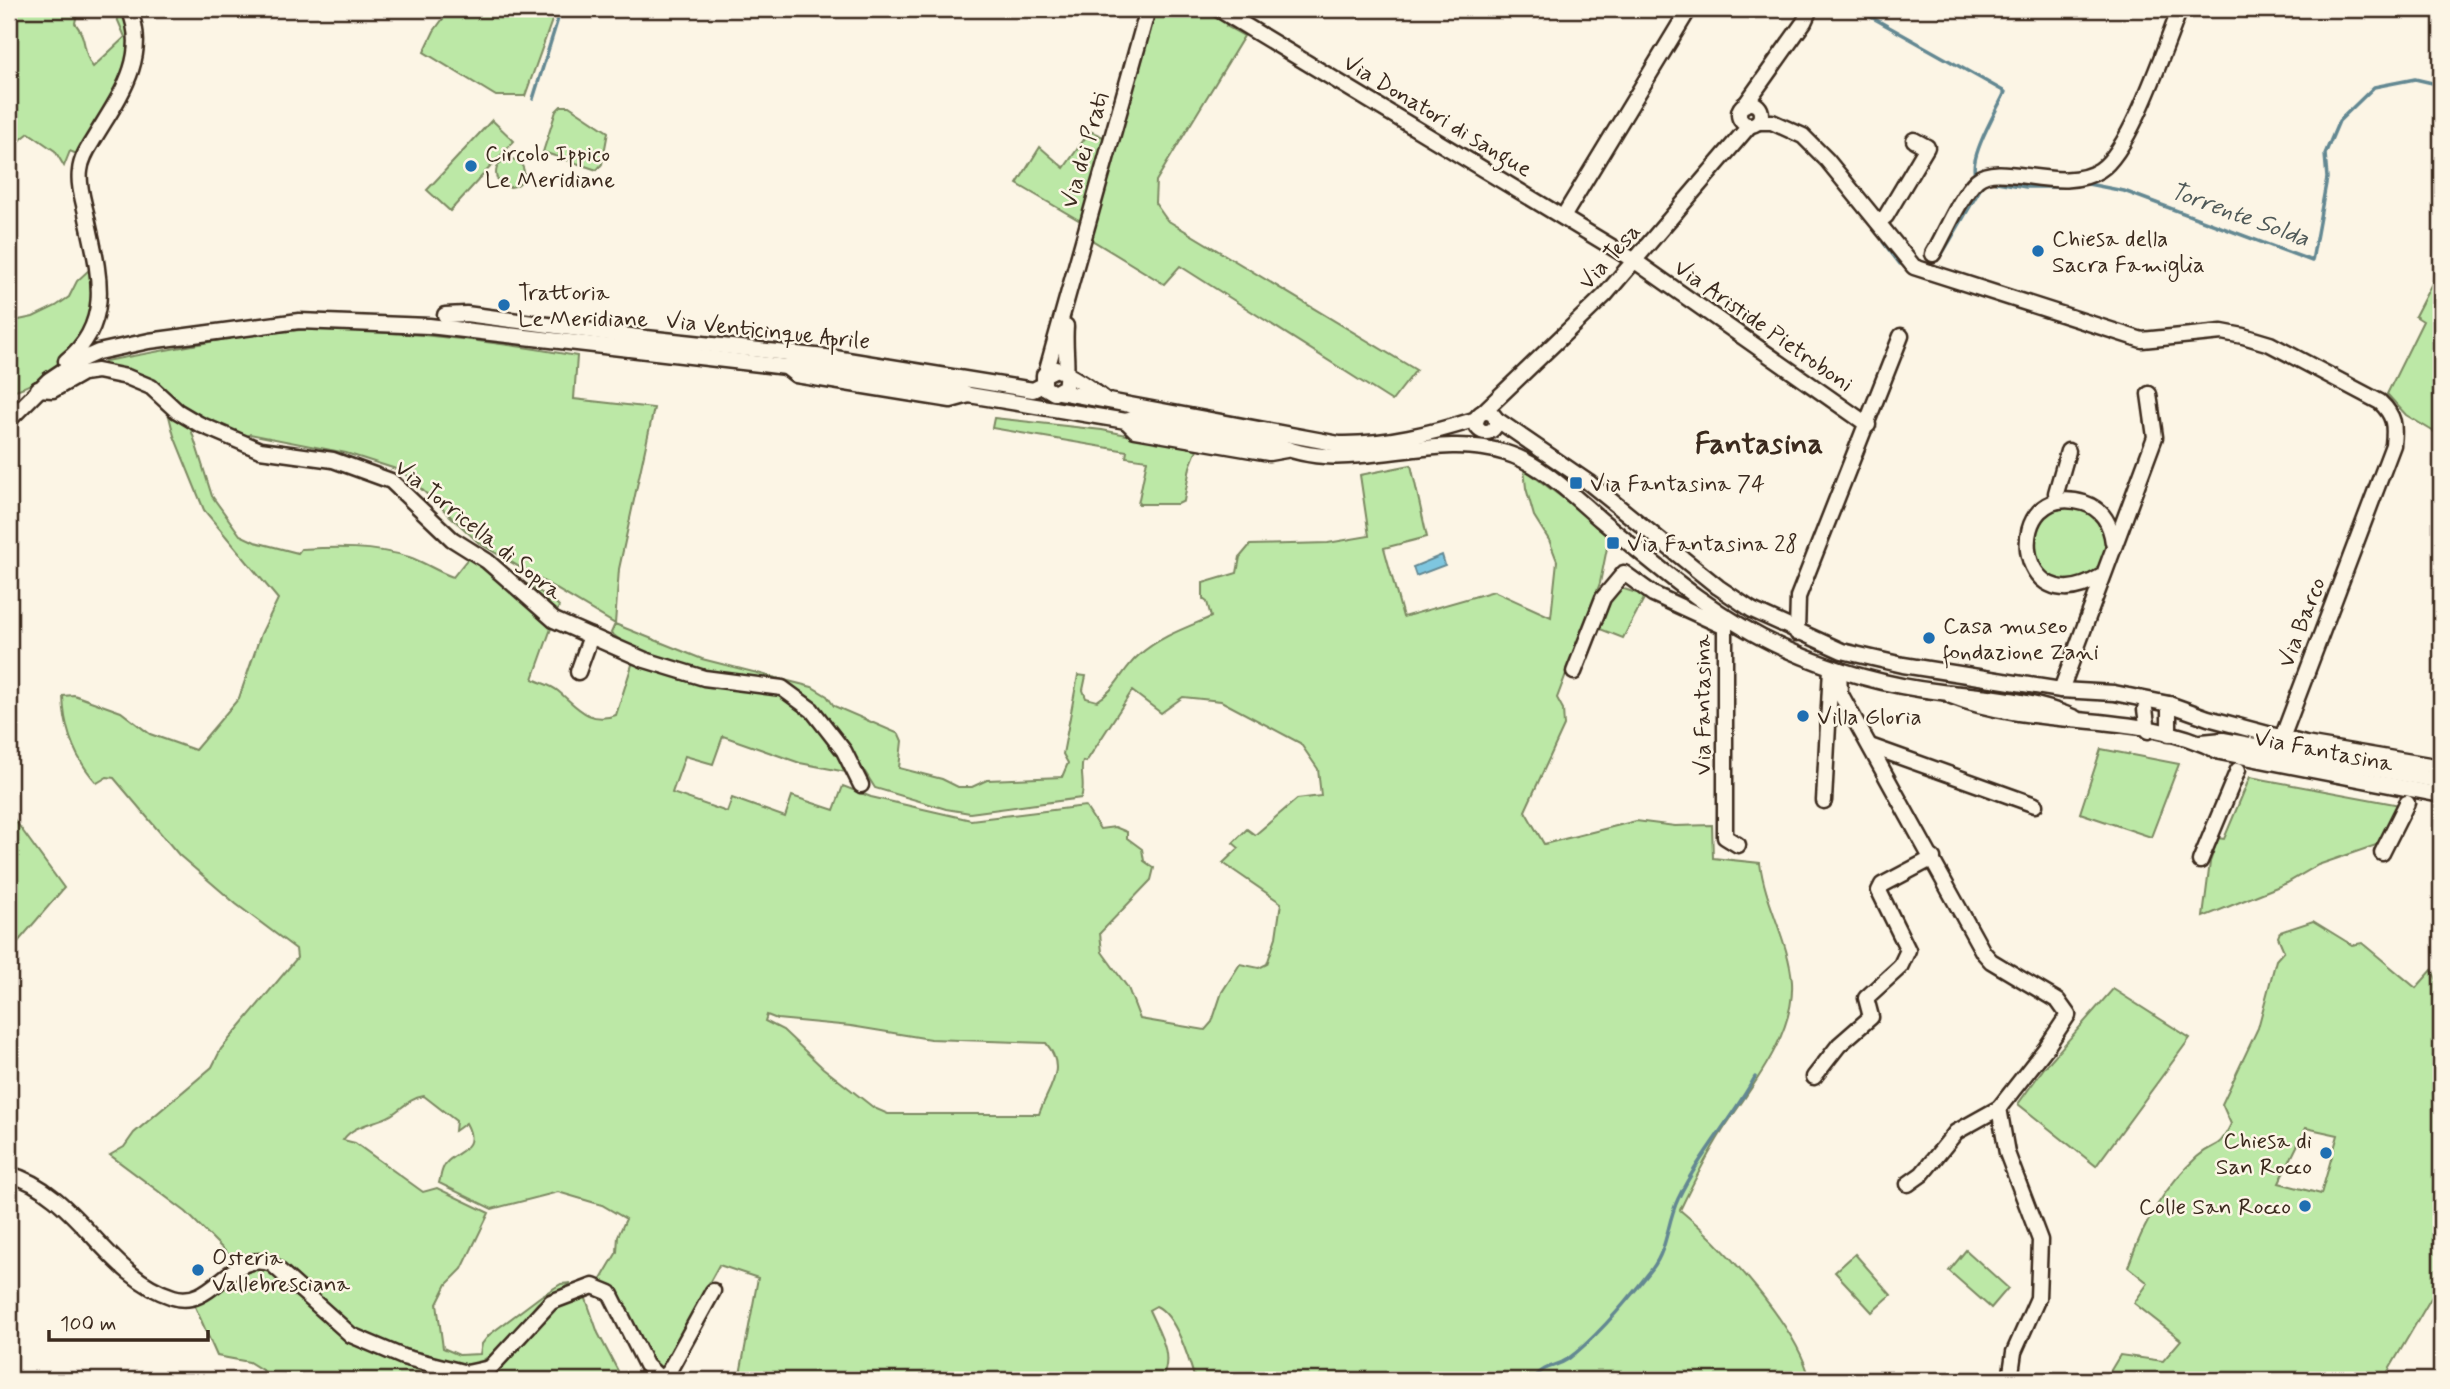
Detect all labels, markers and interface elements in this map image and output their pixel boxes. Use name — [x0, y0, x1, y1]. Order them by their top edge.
street label: Via Donatori di sangue — [1336, 48, 1537, 187]
street label: Via dei Prati — [1055, 89, 1117, 212]
place label: Circolo Ippico Le Meridiane — [485, 140, 615, 196]
marker: Circolo Ippico Le Meridiane — [463, 158, 479, 174]
water label: Torrente Solda — [2166, 176, 2313, 255]
street label: Via Tesa — [1573, 218, 1648, 297]
place label: Chiesa della Sacra Famiglia — [2052, 225, 2205, 283]
marker: Chiesa della Sacra Famiglia — [2030, 243, 2046, 259]
street label: Via Aristide Pietroboni — [1667, 253, 1858, 400]
place label: Trattoria Le Meridiane — [518, 279, 648, 335]
marker: Trattoria Le Meridiane — [496, 297, 512, 313]
street label: Via Venticinque Aprile — [664, 306, 872, 359]
district label: Fantasina — [1695, 425, 1823, 464]
street label: Via Torricella di Sopra — [388, 454, 568, 608]
place label: Via Fantasina 74 — [1590, 470, 1765, 500]
marker: Via Fantasina 74 — [1568, 475, 1584, 491]
place label: Via Fantasina 28 — [1627, 530, 1798, 560]
marker: Via Fantasina 28 — [1605, 535, 1621, 551]
street label: Via Barco — [2272, 573, 2334, 672]
place label: Casa museo fondazione Zani — [1943, 612, 2099, 669]
marker: Casa museo fondazione Zani — [1921, 630, 1937, 646]
street label: Via Fantasina — [1689, 634, 1719, 775]
place label: Villa Gloria — [1817, 703, 1922, 733]
marker: Villa Gloria — [1795, 708, 1811, 724]
street label: Via Fantasina — [2252, 724, 2396, 780]
place label: Chiesa di San Rocco — [2216, 1127, 2312, 1183]
marker: Chiesa di San Rocco — [2318, 1145, 2334, 1161]
place label: Colle San Rocco — [2139, 1193, 2291, 1223]
marker: Colle San Rocco — [2297, 1198, 2313, 1214]
place label: Osteria Vallebresciana — [212, 1244, 350, 1300]
marker: Osteria Vallebresciana — [190, 1262, 206, 1278]
scale bar — [49, 1298, 208, 1342]
text: 100 m — [60, 1310, 116, 1338]

